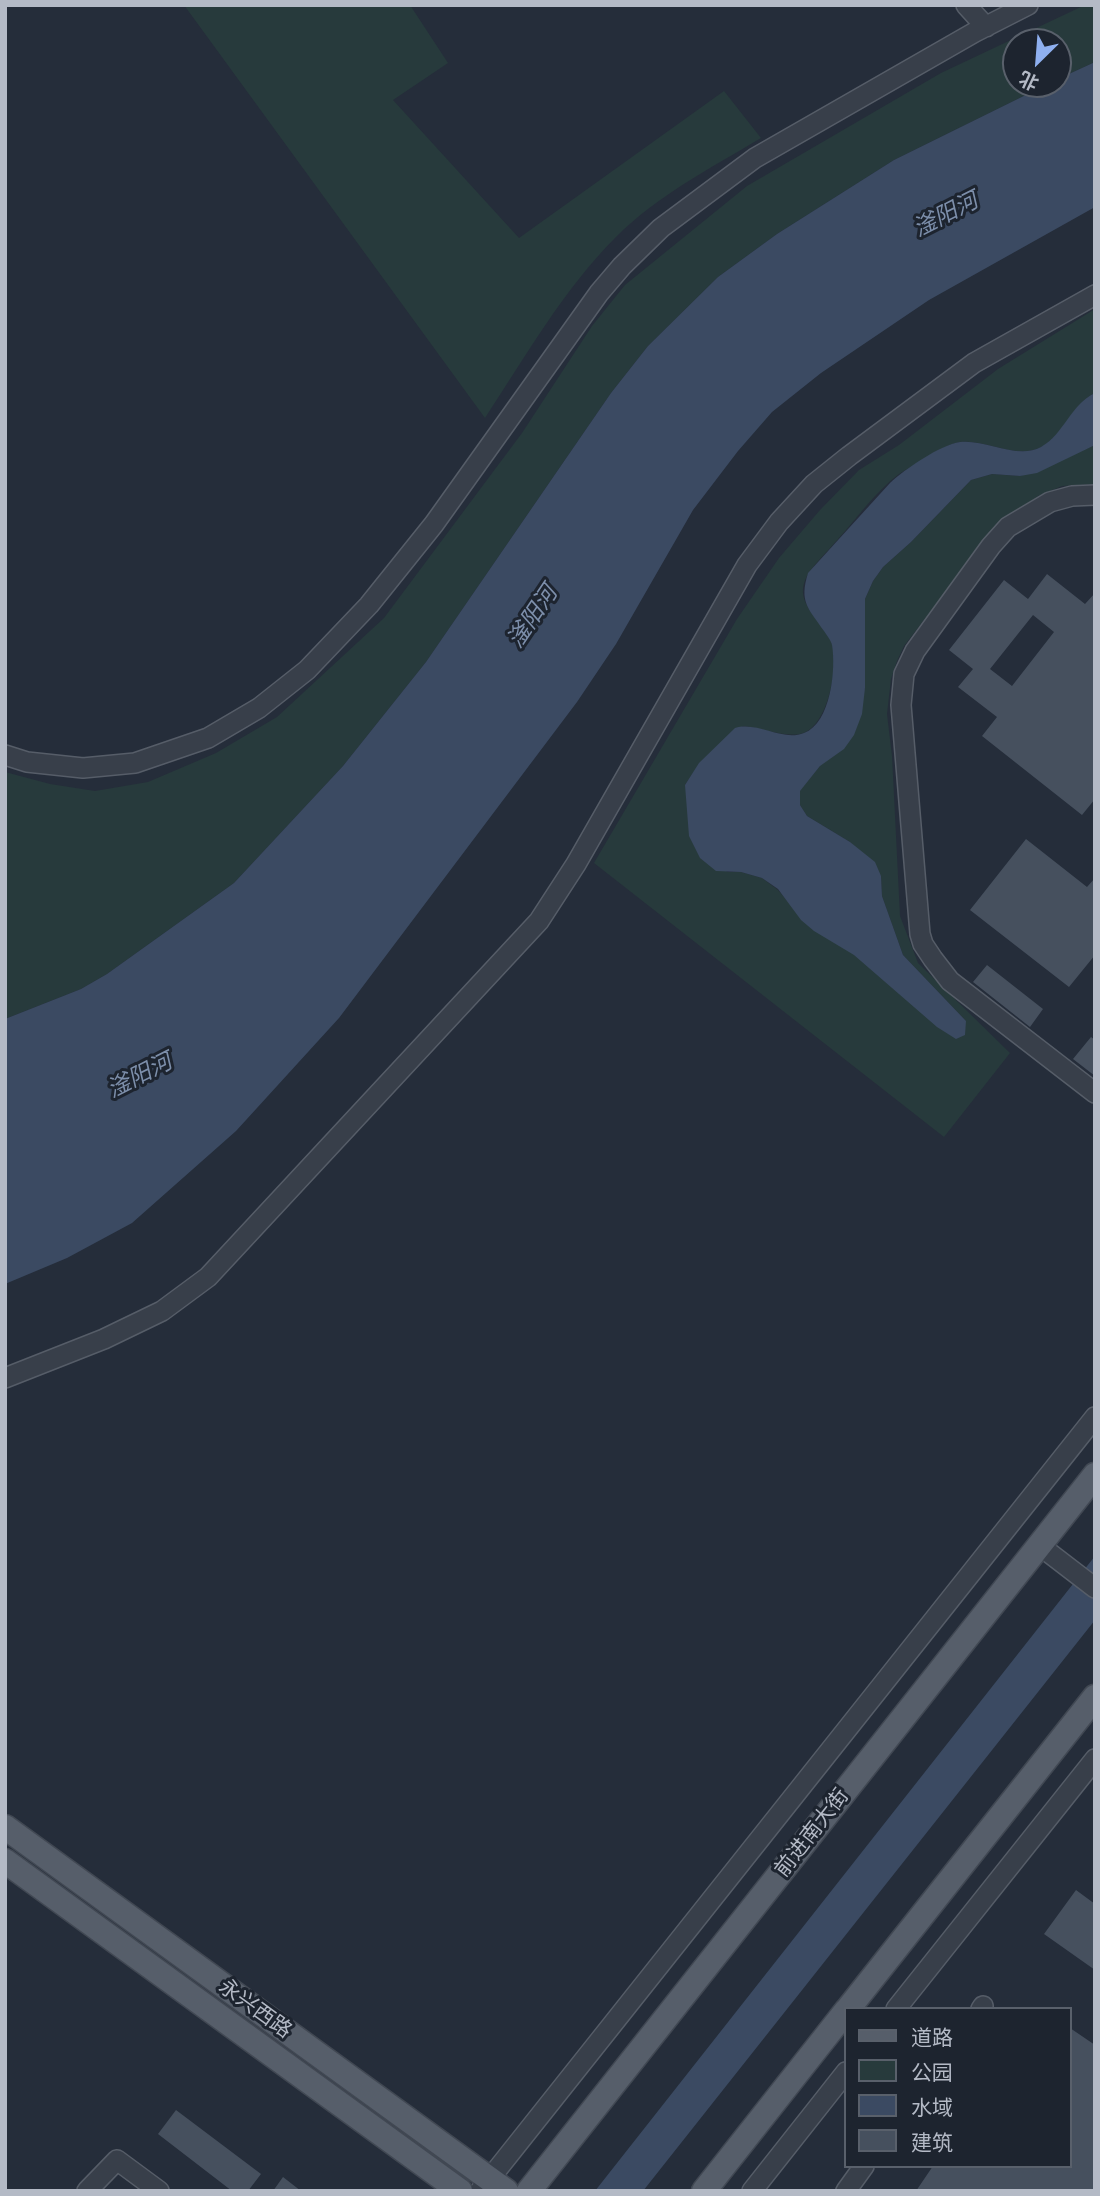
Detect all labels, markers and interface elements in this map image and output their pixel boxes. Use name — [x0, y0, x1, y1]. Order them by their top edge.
north arrow — [1002, 28, 1072, 98]
text: 北 — [1015, 66, 1042, 95]
water label: 滏阳河 — [909, 187, 983, 243]
water label: 滏阳河 — [502, 581, 564, 653]
water label: 滏阳河 — [103, 1048, 177, 1104]
street label: 前进南大街 — [770, 1784, 854, 1882]
street label: 永兴西路 — [214, 1974, 296, 2044]
legend — [844, 2007, 1072, 2168]
text: 道路 — [911, 2025, 953, 2050]
text: 公园 — [911, 2060, 953, 2085]
text: 水域 — [911, 2095, 953, 2120]
text: 建筑 — [911, 2130, 953, 2155]

